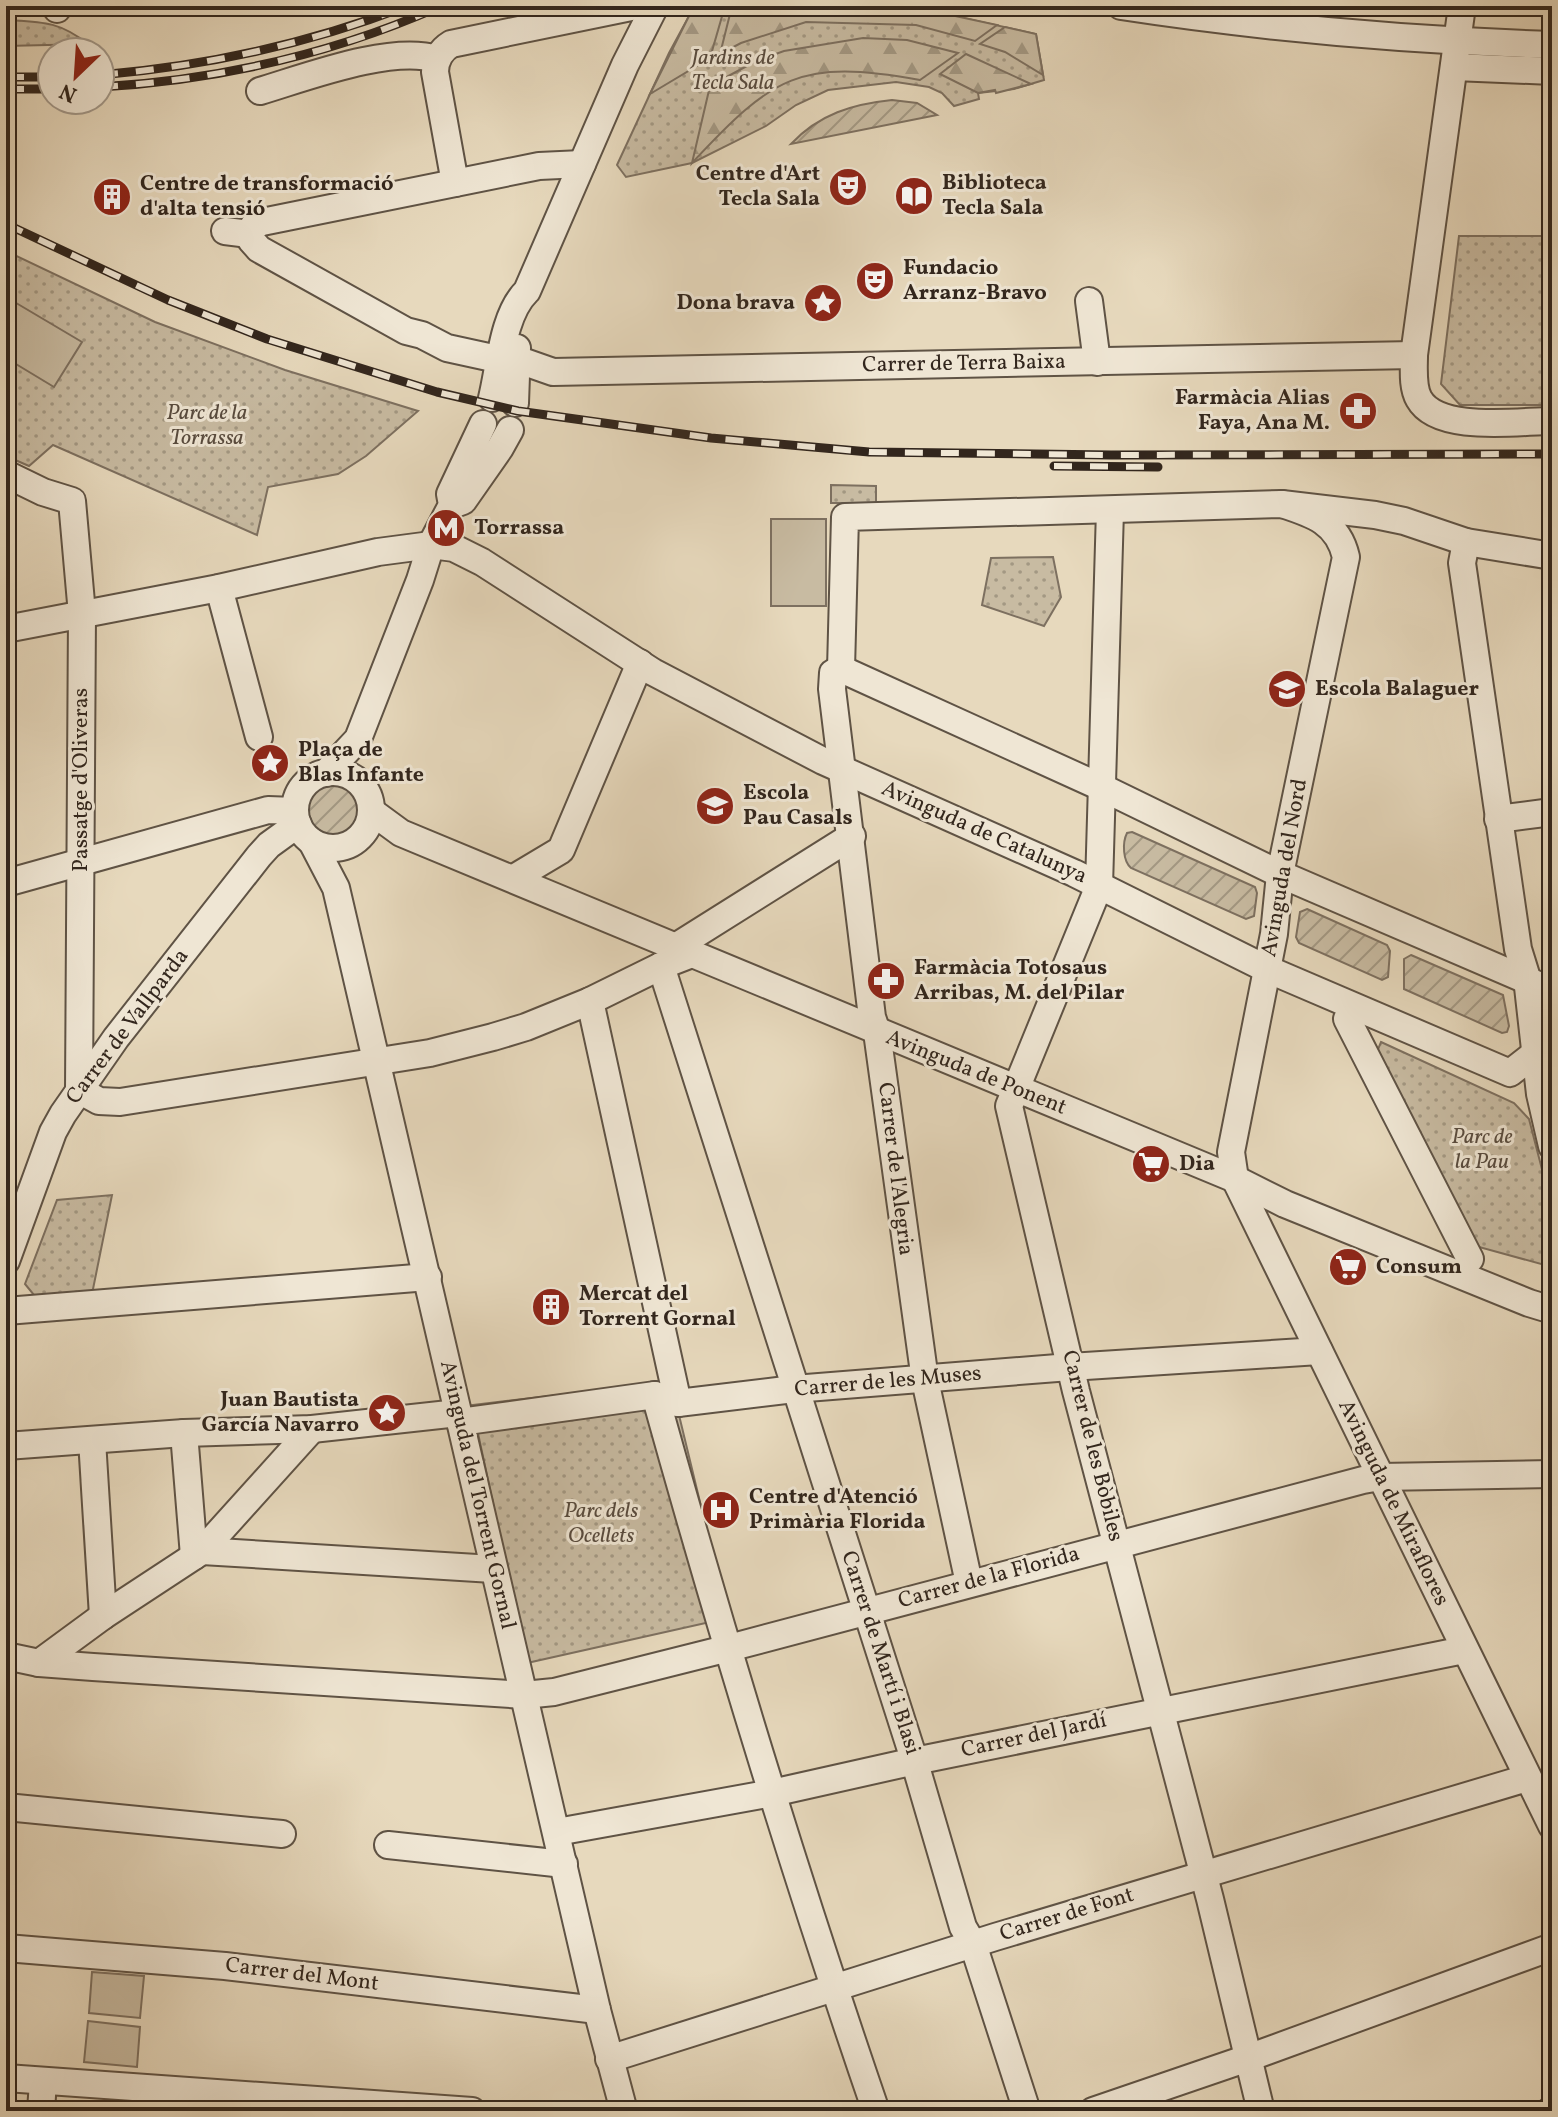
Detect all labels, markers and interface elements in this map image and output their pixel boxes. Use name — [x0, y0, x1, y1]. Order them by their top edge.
north arrow — [36, 36, 116, 116]
park label: Jardins de Tecla Sala — [690, 43, 775, 99]
text: N — [55, 74, 82, 109]
place label: Centre d'Art Tecla Sala — [696, 159, 820, 215]
theatre icon: Centre d'Art Tecla Sala — [827, 166, 869, 208]
place label: Biblioteca Tecla Sala — [942, 168, 1047, 224]
place label: Centre de transformació d'alta tensió — [140, 169, 394, 225]
library icon: Biblioteca Tecla Sala — [893, 175, 935, 217]
building icon: Centre de transformació d'alta tensió — [91, 176, 133, 218]
place label: Fundacio Arranz-Bravo — [903, 253, 1047, 309]
theatre icon: Fundacio Arranz-Bravo — [854, 260, 896, 302]
place icon: Dona brava — [802, 282, 844, 324]
place label: Dona brava — [677, 288, 795, 319]
street label: Carrer de Terra Baixa — [862, 347, 1066, 381]
place label: Farmàcia Alias Faya, Ana M. — [1175, 383, 1330, 439]
pharmacy icon: Farmàcia Alias Faya, Ana M. — [1337, 390, 1379, 432]
park label: Parc de la Torrassa — [167, 398, 247, 454]
metro station icon: Torrassa — [425, 507, 467, 549]
place label: Torrassa — [474, 513, 564, 544]
school or university icon: Escola Balaguer — [1266, 668, 1308, 710]
place label: Escola Balaguer — [1315, 674, 1480, 705]
street label: Passatge d'Oliveras — [66, 688, 97, 872]
place label: Plaça de Blas Infante — [298, 735, 424, 791]
place icon: Plaça de Blas Infante — [249, 742, 291, 784]
street label: Avinguda de Catalunya — [876, 774, 1092, 892]
street label: Avinguda del Nord — [1254, 776, 1316, 960]
place label: Escola Pau Casals — [743, 778, 853, 834]
school or university icon: Escola Pau Casals — [694, 785, 736, 827]
street label: Carrer de Vallparda — [59, 943, 197, 1111]
place label: Farmàcia Totosaus Arribas, M. del Pilar — [914, 953, 1125, 1009]
pharmacy icon: Farmàcia Totosaus Arribas, M. del Pilar — [865, 960, 907, 1002]
street label: Avinguda de Ponent — [881, 1023, 1071, 1124]
street label: Carrer de l'Alegria — [869, 1081, 921, 1257]
park label: Parc de la Pau — [1451, 1122, 1513, 1178]
supermarket icon: Dia — [1130, 1143, 1172, 1185]
place label: Dia — [1179, 1149, 1215, 1180]
supermarket icon: Consum — [1327, 1246, 1369, 1288]
place label: Consum — [1376, 1252, 1462, 1283]
place label: Mercat del Torrent Gornal — [579, 1279, 736, 1335]
building icon: Mercat del Torrent Gornal — [530, 1286, 572, 1328]
street label: Carrer de les Bòbiles — [1053, 1347, 1131, 1545]
street label: Avinguda del Torrent Gornal — [431, 1358, 523, 1632]
street label: Carrer de les Muses — [793, 1358, 983, 1406]
place label: Juan Bautista García Navarro — [202, 1385, 359, 1441]
place icon: Juan Bautista García Navarro — [366, 1392, 408, 1434]
street label: Avinguda de Miraflores — [1330, 1395, 1456, 1611]
place label: Centre d'Atenció Primària Florida — [749, 1482, 925, 1538]
hospital icon: Centre d'Atenció Primària Florida — [700, 1489, 742, 1531]
park label: Parc dels Ocellets — [564, 1496, 638, 1552]
street label: Carrer de la Florida — [895, 1539, 1083, 1617]
street label: Carrer de Martí i Blasi — [832, 1547, 928, 1759]
street label: Carrer del Jardí — [958, 1705, 1110, 1767]
street label: Carrer de Font — [996, 1880, 1138, 1950]
street label: Carrer del Mont — [224, 1950, 381, 2000]

